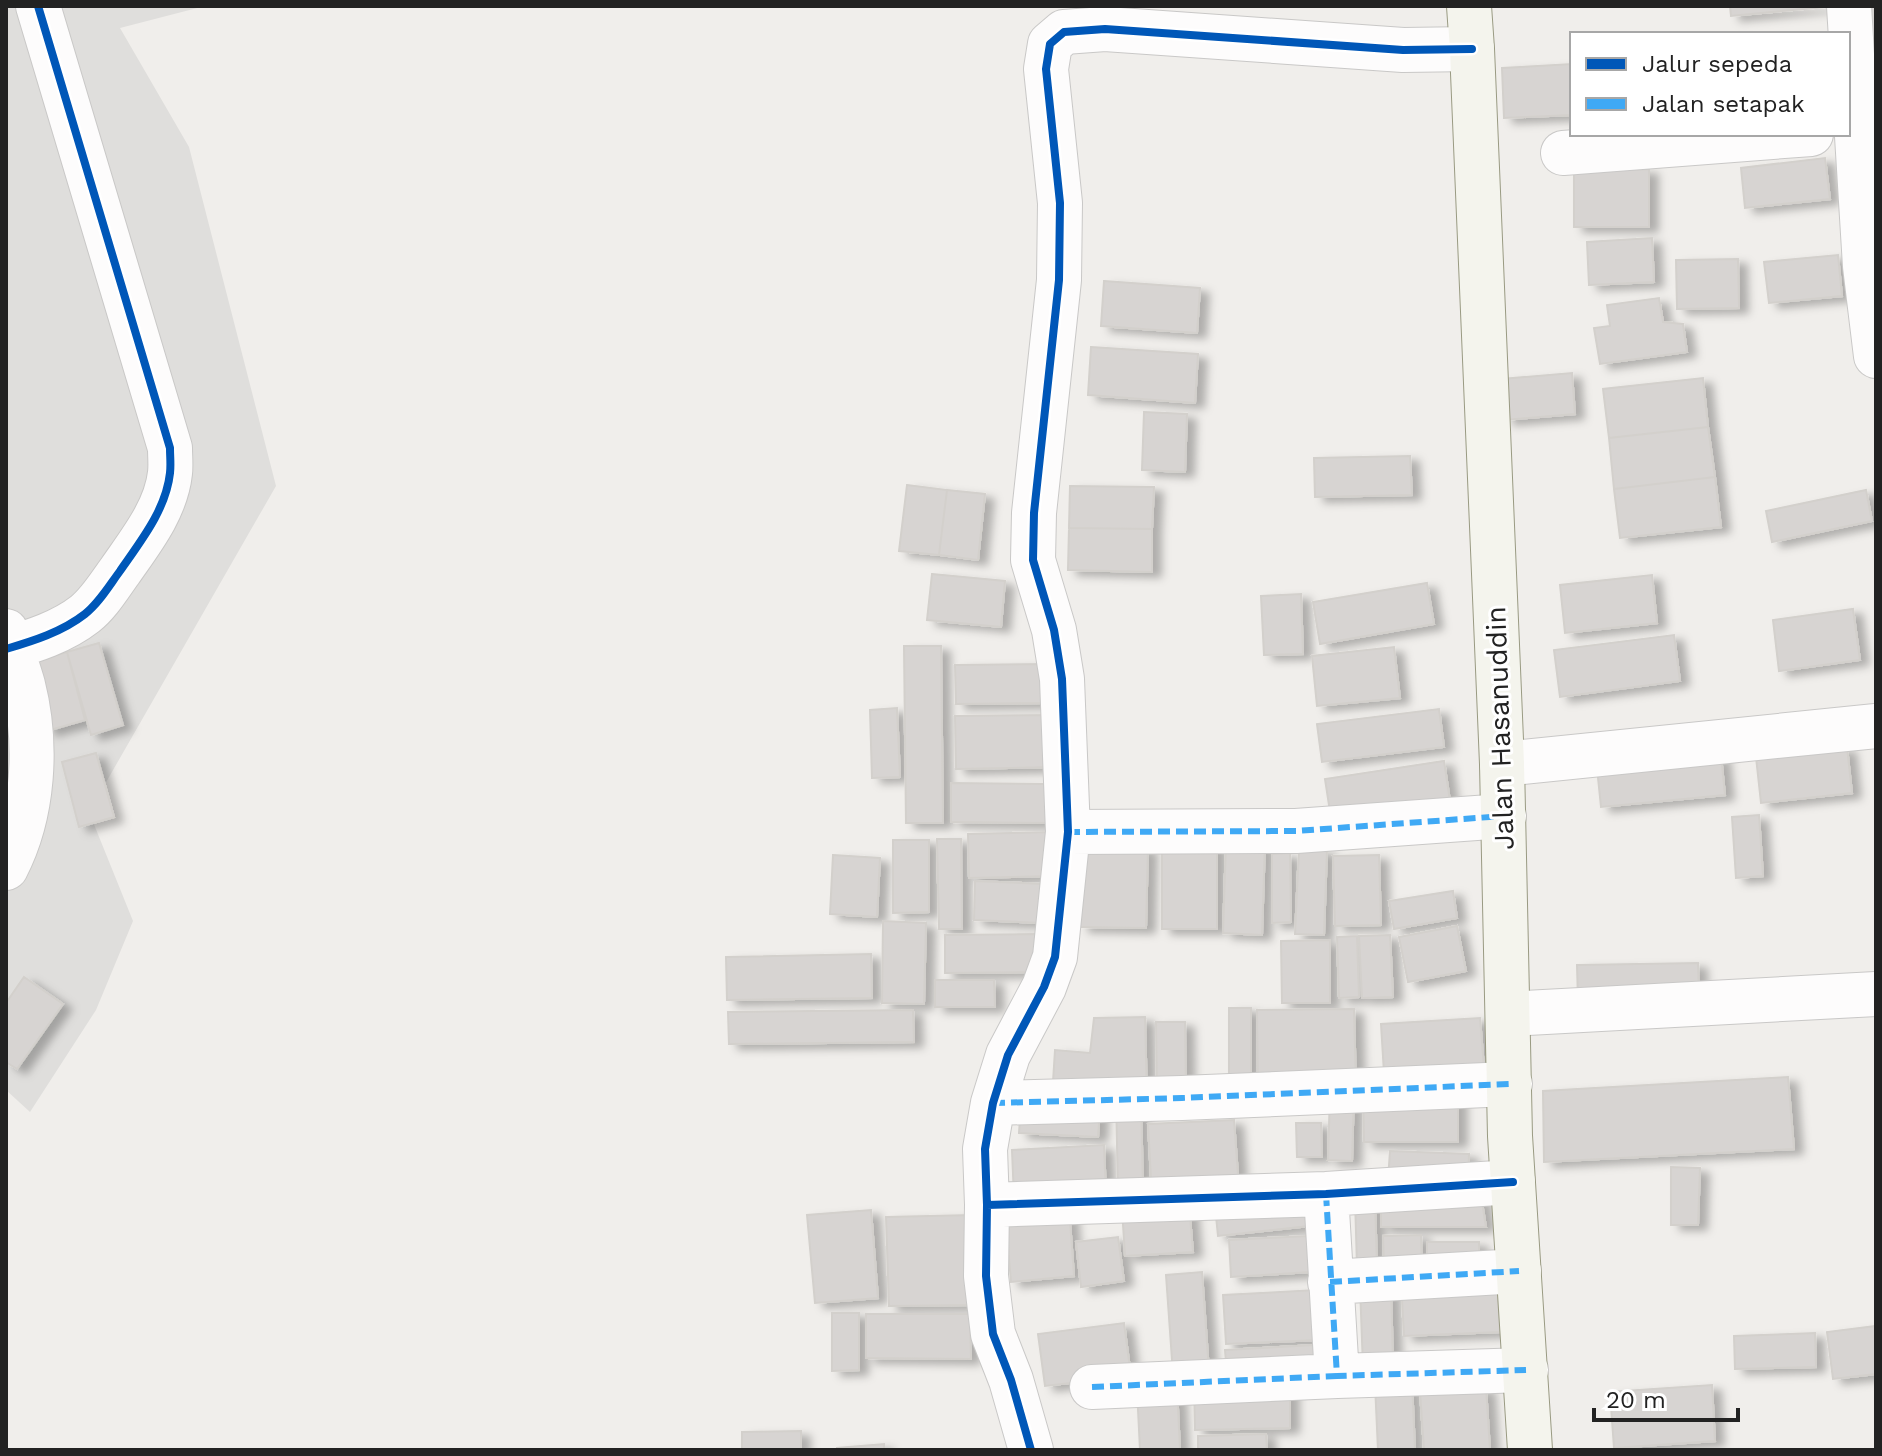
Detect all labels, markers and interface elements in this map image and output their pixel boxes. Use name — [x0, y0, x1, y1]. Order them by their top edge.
legend — [1570, 32, 1850, 136]
text: Jalur sepeda — [1642, 50, 1792, 78]
text: Jalan setapak — [1642, 90, 1805, 118]
street label: Jalan Hasanuddin — [1479, 606, 1521, 850]
scale bar — [1594, 1372, 1738, 1422]
text: 20 m — [1606, 1386, 1666, 1414]

